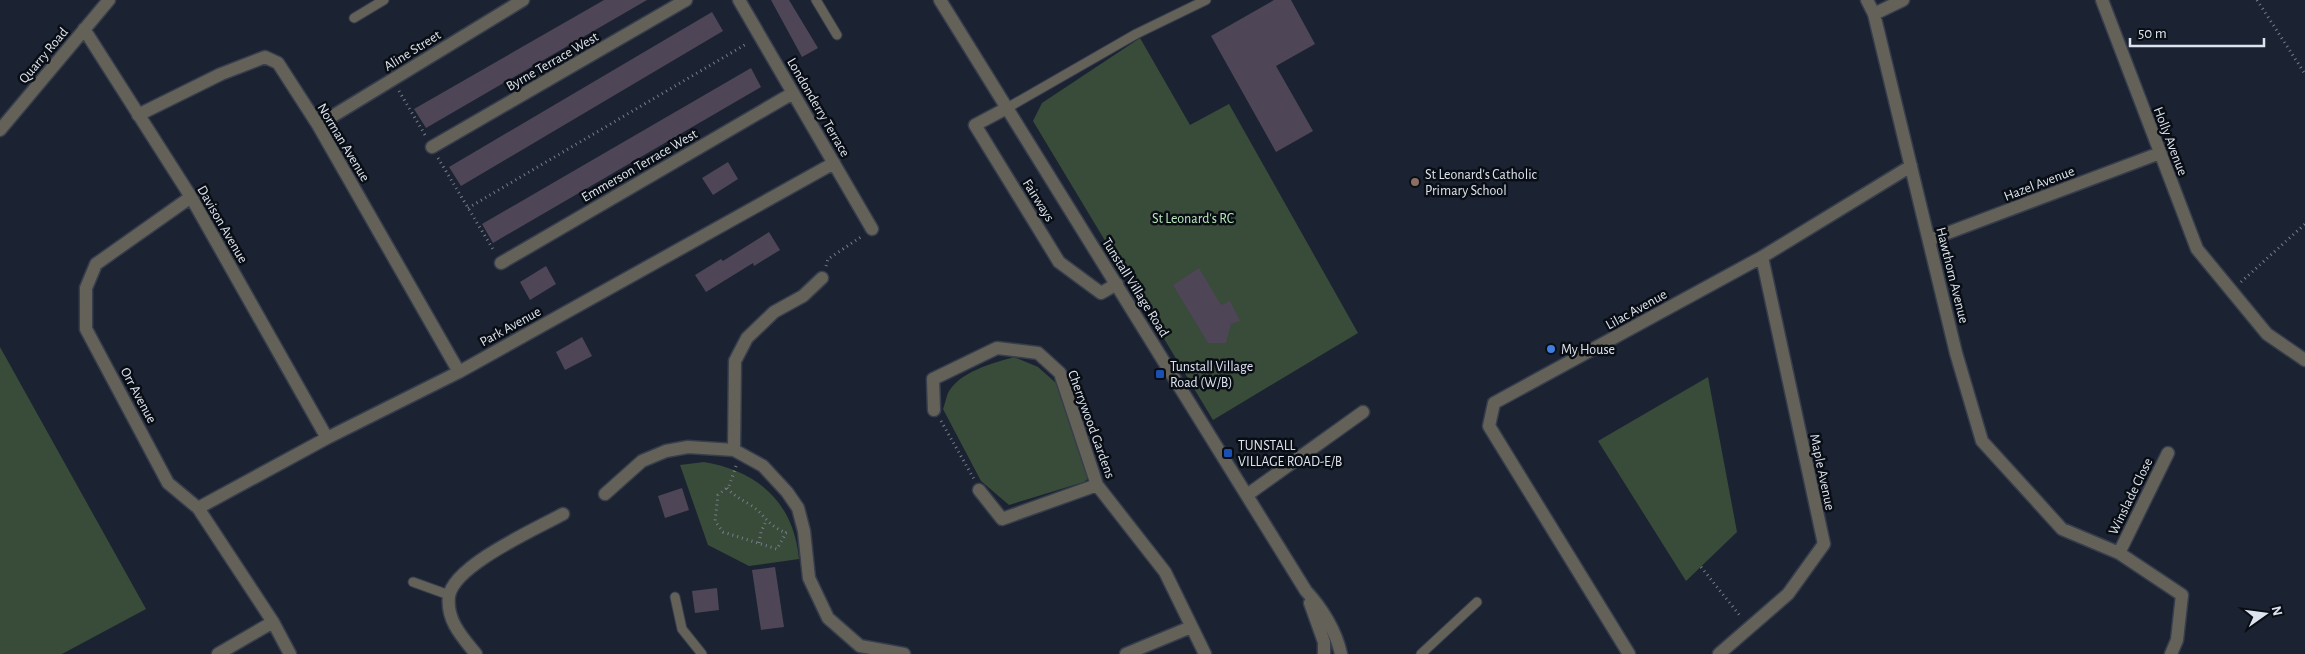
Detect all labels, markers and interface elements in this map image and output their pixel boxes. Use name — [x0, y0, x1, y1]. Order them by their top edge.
scale bar — [2130, 15, 2264, 47]
street label: Quarry Road — [17, 25, 71, 86]
text: 50 m — [2138, 26, 2167, 41]
street label: Aline Street — [382, 28, 444, 74]
street label: Byrne Terrace West — [504, 30, 601, 94]
street label: Londonderry Terrace — [784, 56, 852, 159]
street label: Norman Avenue — [314, 101, 372, 184]
street label: Holly Avenue — [2151, 105, 2190, 178]
street label: Emmerson Terrace West — [579, 127, 700, 205]
street label: Hazel Avenue — [2002, 164, 2077, 204]
place label: St Leonard's Catholic Primary School — [1425, 168, 1538, 198]
marker: St Leonard's Catholic Primary School — [1409, 176, 1421, 188]
street label: Fairways — [1020, 177, 1057, 224]
street label: Davison Avenue — [194, 183, 250, 266]
park label: St Leonard's RC — [1152, 212, 1234, 226]
street label: Hawthorn Avenue — [1933, 226, 1971, 325]
street label: Tunstall Village Road — [1099, 236, 1171, 339]
street label: Lilac Avenue — [1604, 287, 1669, 332]
street label: Park Avenue — [478, 304, 543, 349]
marker: My House — [1545, 343, 1557, 355]
place label: My House — [1561, 343, 1615, 357]
place label: Tunstall Village Road (W/B) — [1170, 360, 1253, 390]
street label: Orr Avenue — [118, 365, 159, 426]
street label: Cherrywood Gardens — [1065, 368, 1117, 480]
marker: Tunstall Village Road (W/B) — [1154, 368, 1166, 380]
street label: Maple Avenue — [1807, 433, 1837, 512]
place label: TUNSTALL VILLAGE ROAD-E/B — [1238, 439, 1342, 469]
marker: TUNSTALL VILLAGE ROAD-E/B — [1222, 447, 1234, 459]
street label: Winslade Close — [2106, 456, 2155, 537]
north arrow — [2240, 589, 2290, 639]
text: N — [2269, 605, 2285, 618]

